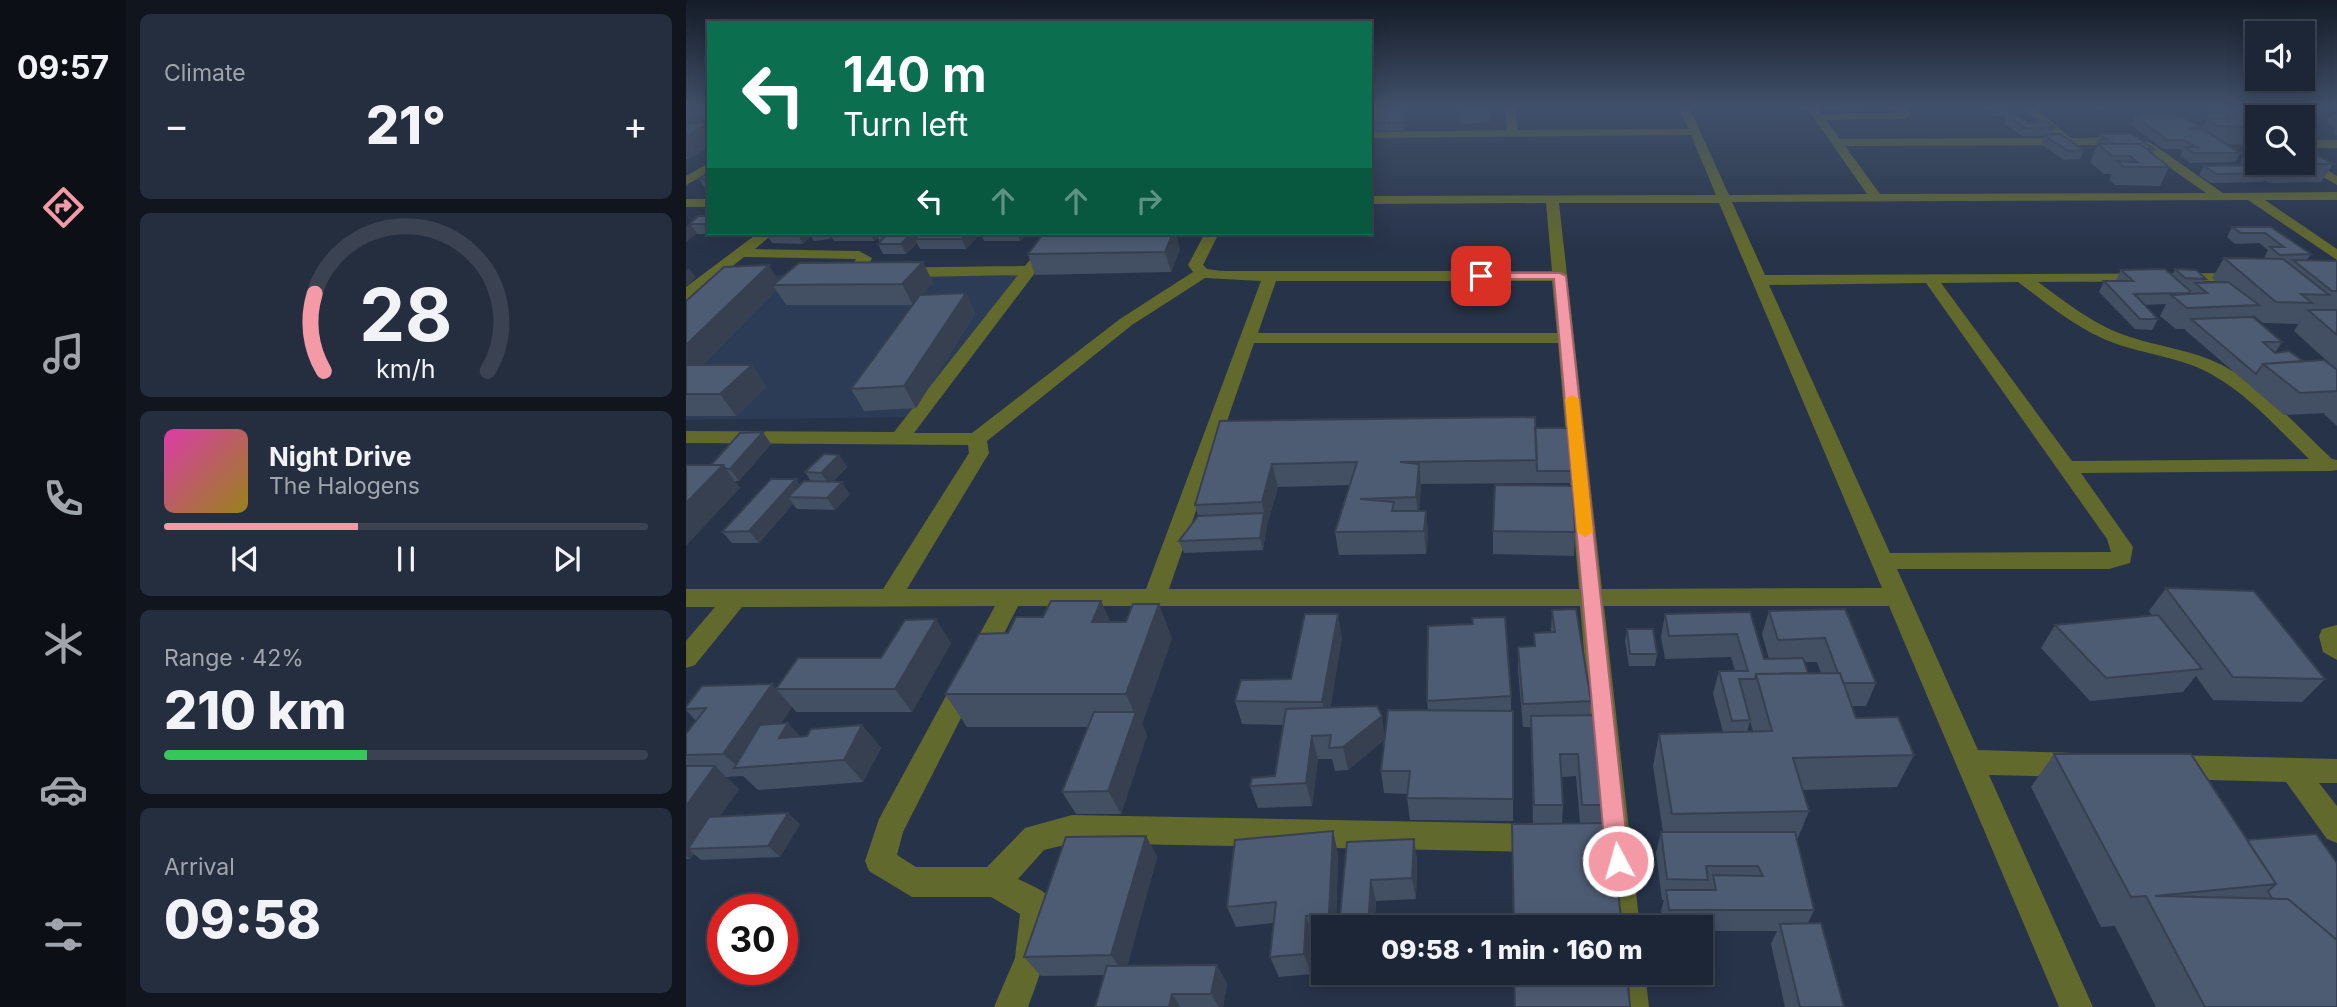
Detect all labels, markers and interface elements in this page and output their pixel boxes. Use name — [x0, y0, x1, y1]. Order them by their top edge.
map controls — [2245, 21, 2315, 175]
button: sound — [2245, 21, 2315, 91]
text: 140 m — [843, 45, 987, 104]
text: 09:57 — [17, 48, 109, 87]
icon: left — [728, 49, 819, 140]
text: Climate — [164, 59, 246, 87]
text: 21° — [366, 94, 446, 157]
text: − — [164, 102, 189, 148]
text: + — [623, 102, 648, 148]
text: Turn left — [843, 105, 968, 144]
button: search — [2245, 105, 2315, 175]
icon: left — [911, 182, 949, 220]
icon: ahead — [984, 182, 1022, 220]
icon: ahead — [1057, 182, 1095, 220]
icon: right — [1130, 182, 1168, 220]
icon: directions — [39, 183, 88, 232]
pin — [1451, 246, 1511, 306]
icon: arrive — [1462, 257, 1500, 295]
text: 28 — [359, 270, 453, 359]
icon: music — [39, 329, 88, 378]
text: km/h — [376, 354, 436, 384]
text: Night Drive — [269, 441, 411, 472]
text: The Halogens — [269, 472, 420, 500]
icon: phone — [39, 474, 88, 523]
icon: previous — [226, 540, 264, 578]
icon: pause — [387, 540, 425, 578]
icon: next — [548, 540, 586, 578]
icon: climate — [39, 619, 88, 668]
text: Range · 42% — [164, 644, 304, 672]
text: 210 km — [164, 679, 347, 742]
icon: car — [39, 765, 88, 814]
position arrow — [1581, 824, 1655, 898]
text: Arrival — [164, 853, 235, 881]
text: 09:58 — [164, 888, 321, 951]
speed limit sign: 30 — [707, 894, 798, 985]
icon: filters — [39, 910, 88, 959]
text: 09:58 · 1 min · 160 m — [1381, 934, 1643, 965]

